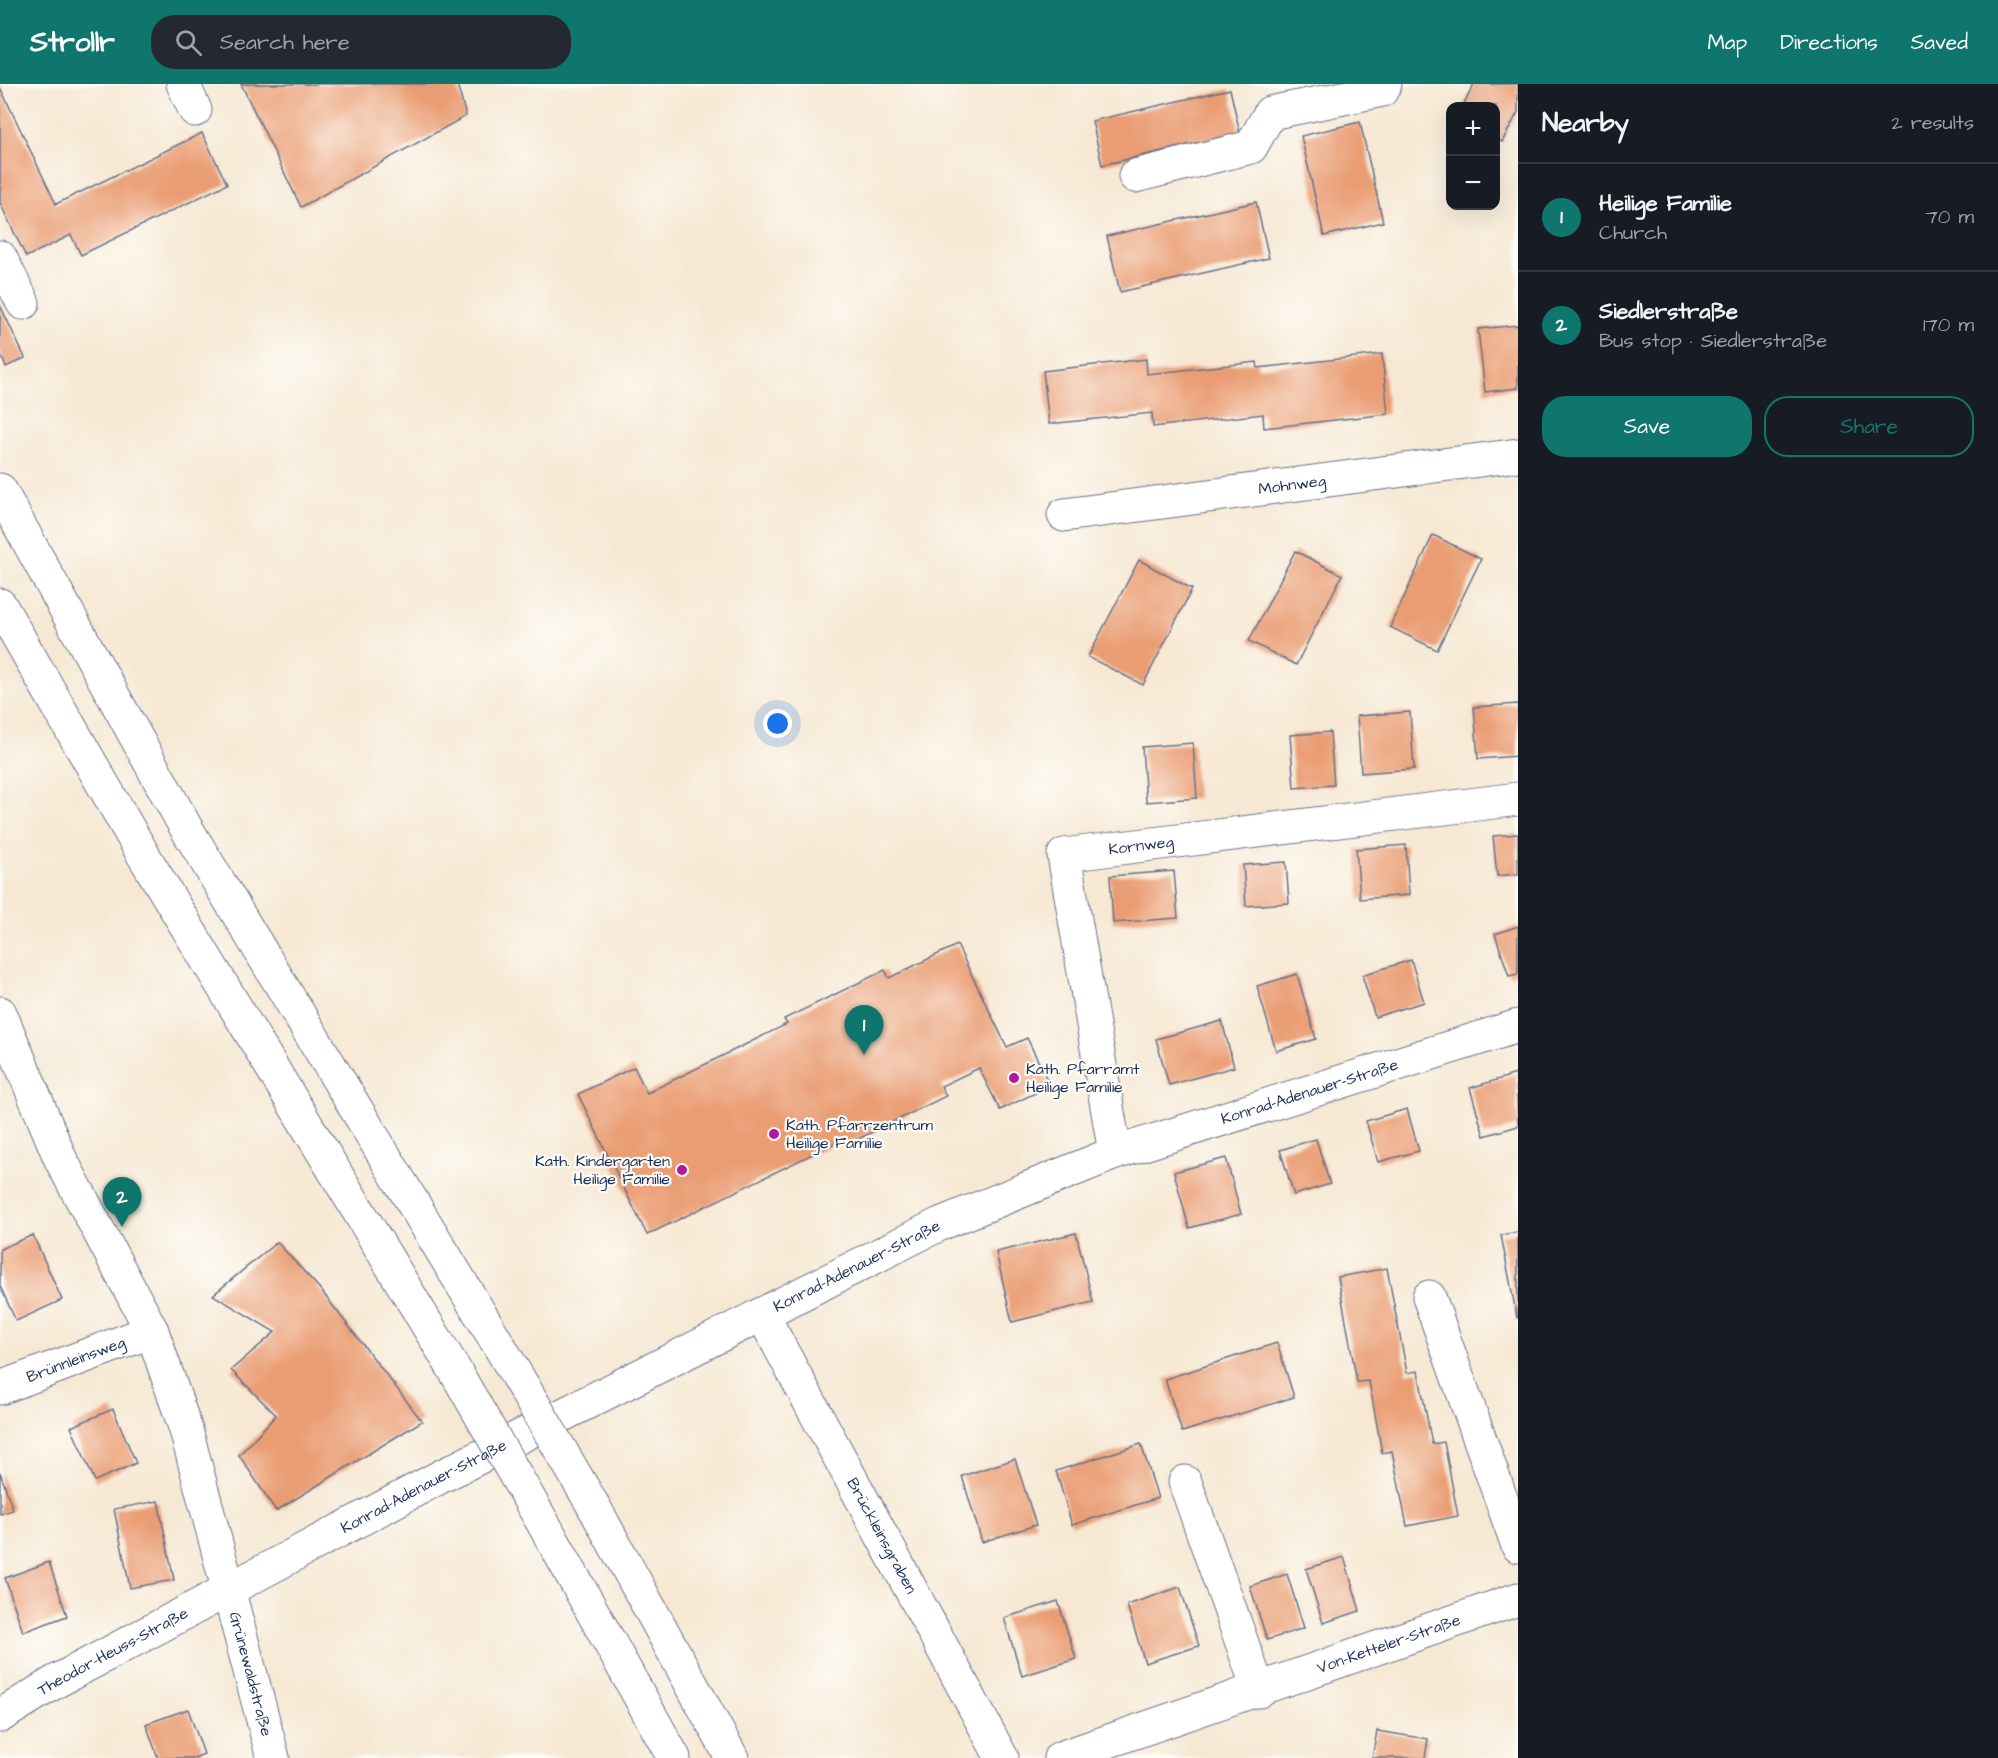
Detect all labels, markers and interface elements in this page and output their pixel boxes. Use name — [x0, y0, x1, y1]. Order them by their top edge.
search box — [151, 15, 571, 69]
text: Strollr — [30, 23, 115, 62]
icon: search — [172, 26, 205, 59]
text: Search here — [220, 27, 350, 58]
text: Map — [1707, 28, 1747, 57]
text: Directions — [1780, 28, 1878, 57]
text: Saved — [1911, 28, 1968, 57]
map controls — [1446, 102, 1500, 210]
button: + — [1446, 102, 1500, 156]
text: Nearby — [1542, 105, 1629, 141]
text: 2 results — [1891, 109, 1974, 137]
button: − — [1446, 156, 1500, 210]
text: Heilige Familie — [1599, 188, 1732, 219]
text: 1 — [1560, 203, 1563, 231]
text: 70 m — [1926, 203, 1974, 231]
text: Church — [1599, 219, 1667, 247]
text: Siedlerstraße — [1599, 296, 1738, 327]
text: 2 — [1556, 311, 1567, 339]
text: 170 m — [1923, 311, 1974, 339]
text: Bus stop · Siedlerstraße — [1599, 327, 1827, 355]
button: Save — [1542, 396, 1752, 457]
button: Share — [1764, 396, 1974, 457]
street label: Mohnweg — [1257, 470, 1327, 500]
your location — [763, 709, 792, 738]
street label: Kornweg — [1107, 831, 1175, 860]
pin: 1 — [844, 1006, 884, 1055]
street label: Konrad-Adenauer-Straße — [1218, 1053, 1401, 1130]
place label: Kath. Pfarramt Heilige Familie — [1026, 1058, 1140, 1099]
marker: Kath. Pfarramt Heilige Familie — [1007, 1071, 1021, 1085]
place label: Kath. Pfarrzentrum Heilige Familie — [786, 1114, 933, 1155]
marker: Kath. Pfarrzentrum Heilige Familie — [767, 1127, 781, 1141]
place label: Kath. Kindergarten Heilige Familie — [535, 1150, 670, 1191]
marker: Kath. Kindergarten Heilige Familie — [675, 1163, 689, 1177]
pin: 2 — [102, 1178, 142, 1227]
street label: Konrad-Adenauer-Straße — [770, 1214, 944, 1318]
street label: Brünnleinsweg — [23, 1331, 129, 1388]
street label: Konrad-Adenauer-Straße — [337, 1434, 511, 1539]
street label: Brückleinsgraben — [842, 1474, 922, 1598]
street label: Theodor-Heuss-Straße — [33, 1602, 192, 1701]
street label: Grünewaldstraße — [224, 1609, 278, 1739]
street label: Von-Ketteler-Straße — [1314, 1609, 1464, 1679]

